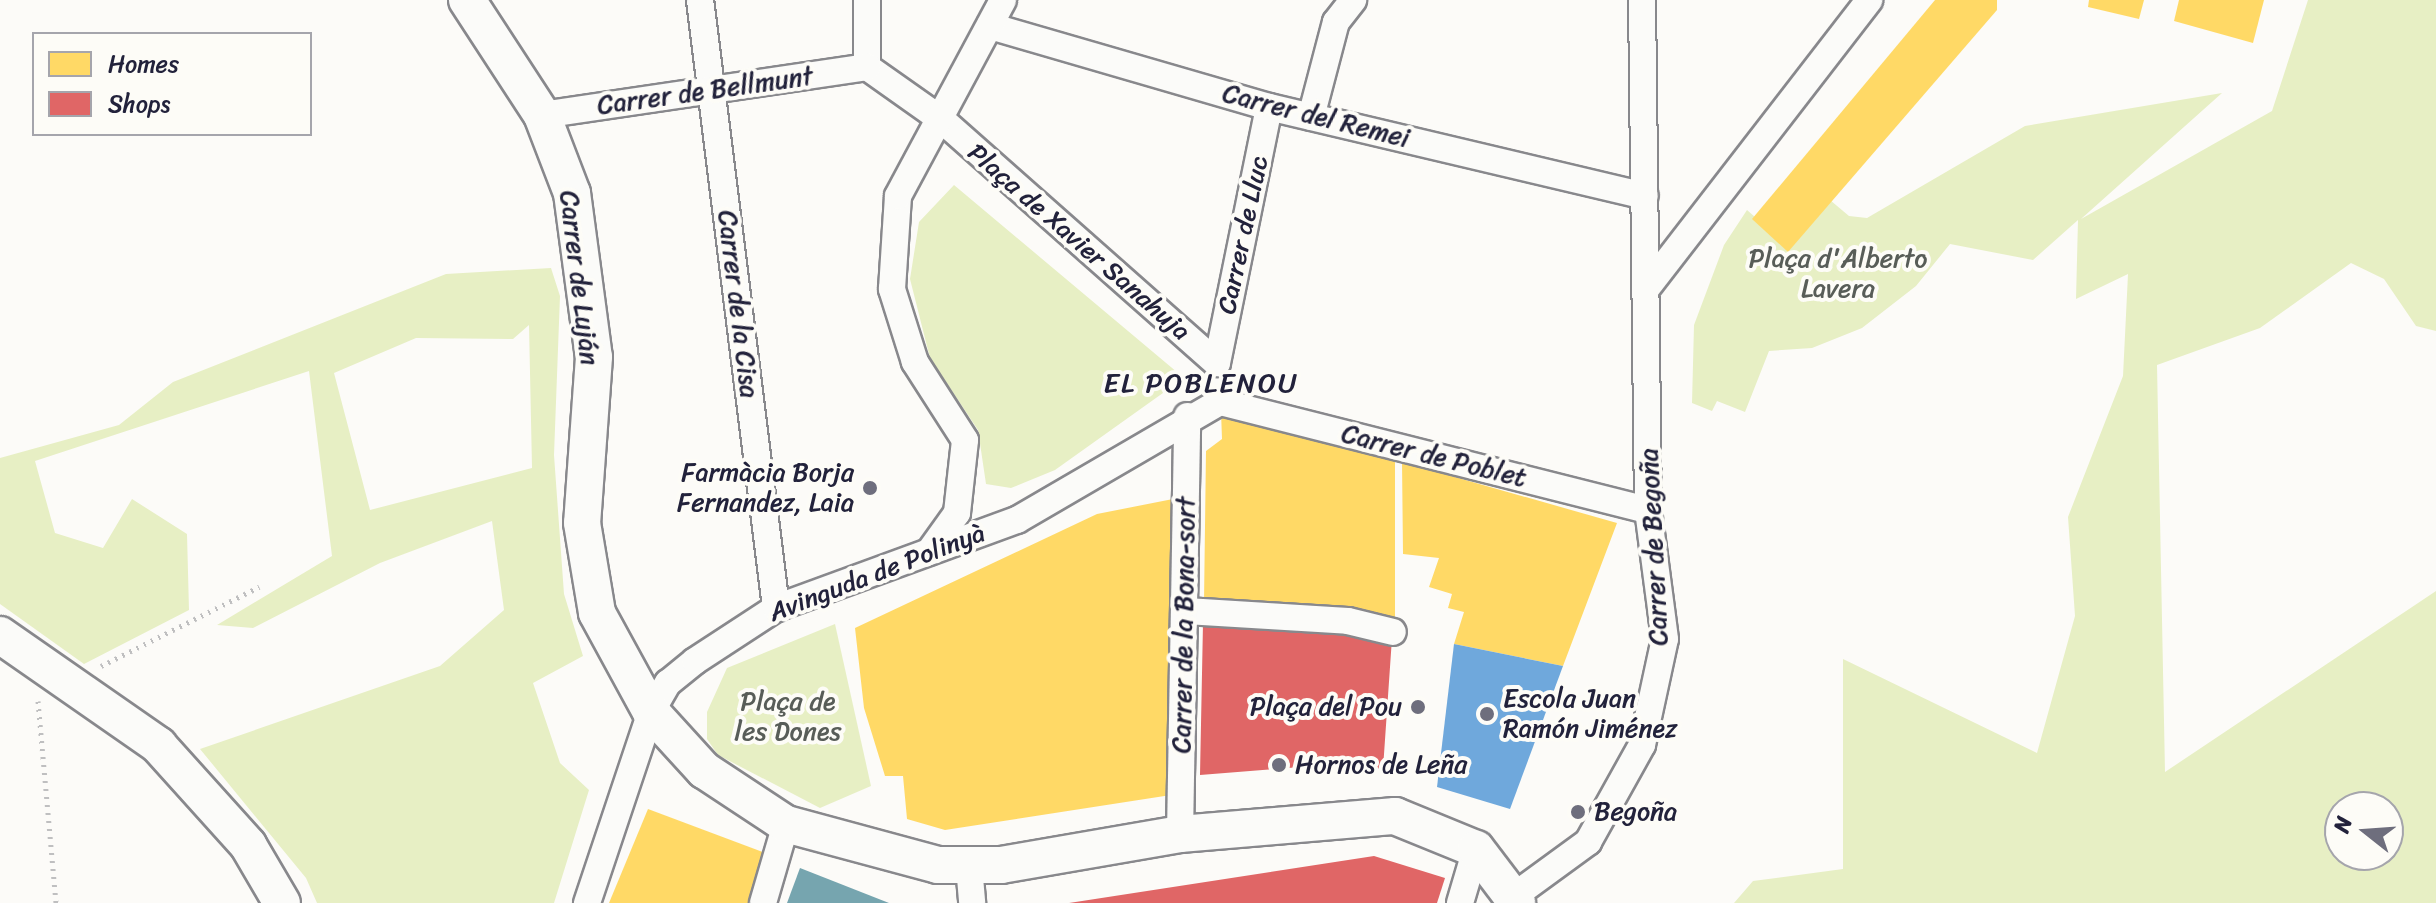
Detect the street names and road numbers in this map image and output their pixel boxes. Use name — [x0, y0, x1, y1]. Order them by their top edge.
street label: Carrer de Bellmunt — [594, 60, 816, 122]
street label: Carrer del Remei — [1219, 78, 1413, 154]
street label: Plaça de Xavier Sanahuja — [961, 137, 1197, 347]
street label: Carrer de Lluc — [1211, 153, 1275, 317]
street label: Carrer de Luján — [553, 188, 605, 368]
street label: Carrer de la Cisa — [711, 207, 765, 401]
street label: Carrer de Poblet — [1338, 418, 1530, 494]
street label: Carrer de Begoña — [1633, 447, 1675, 647]
street label: Carrer de la Bona-sort — [1166, 496, 1202, 754]
street label: Avinguda de Polinyà — [765, 517, 989, 629]

